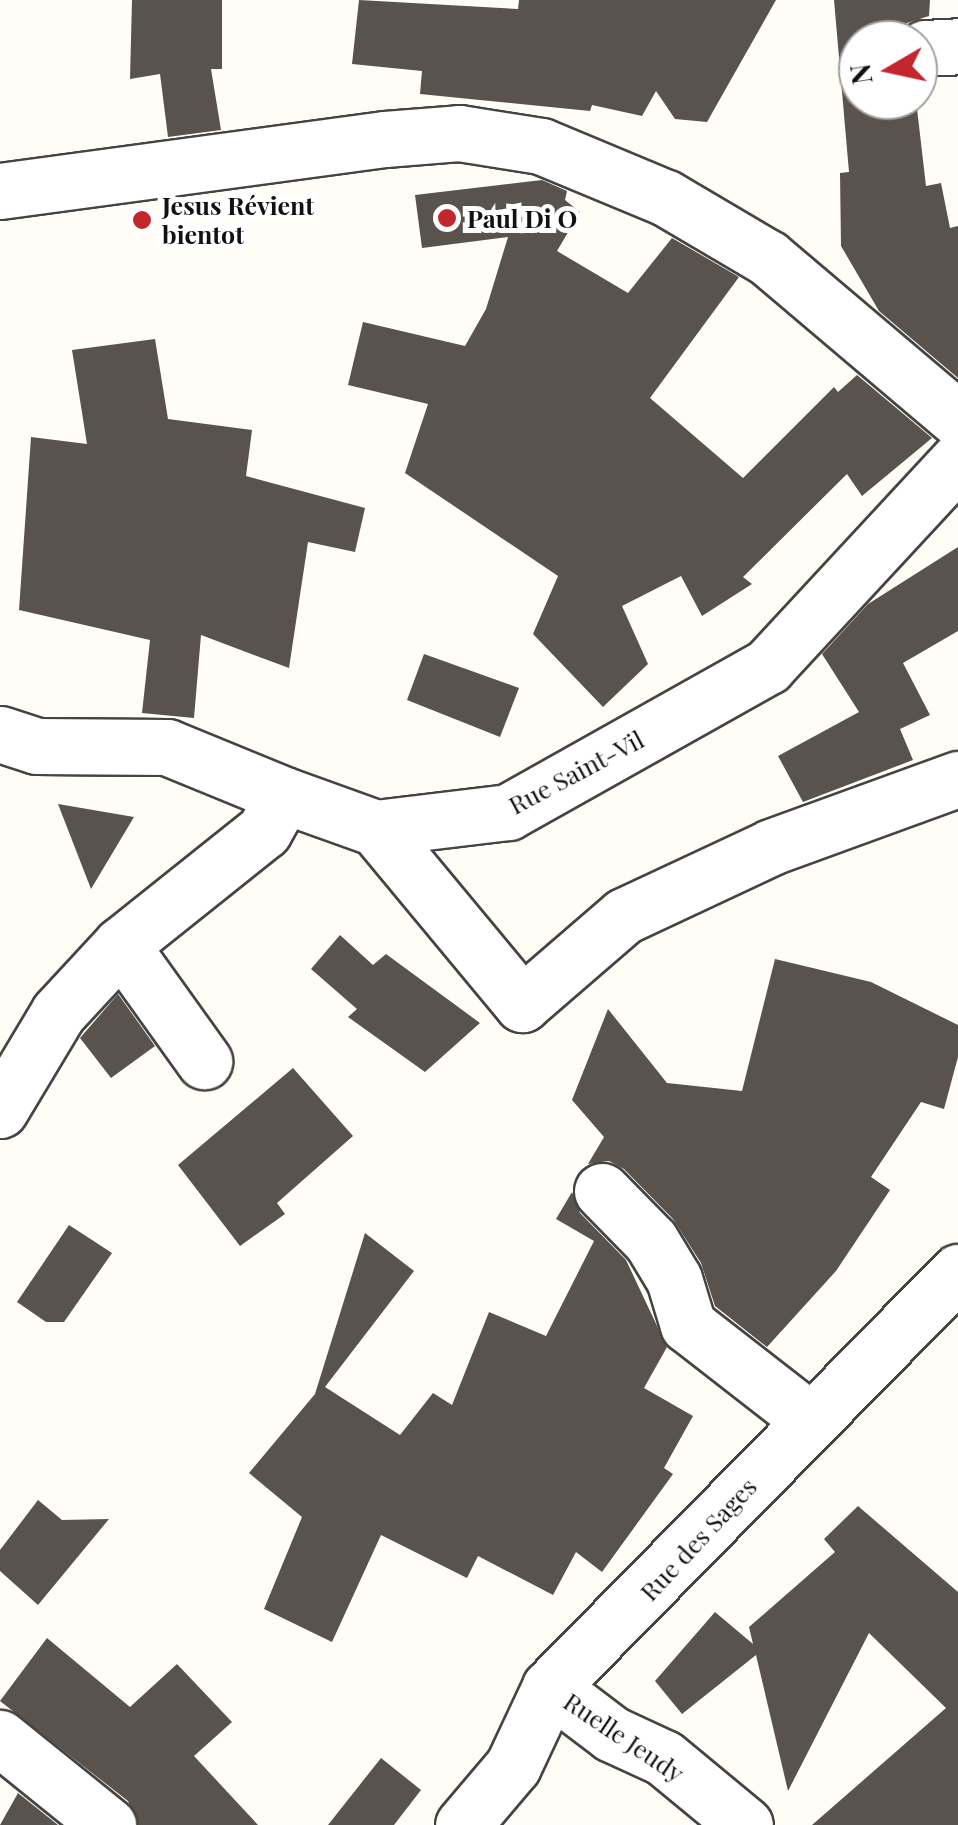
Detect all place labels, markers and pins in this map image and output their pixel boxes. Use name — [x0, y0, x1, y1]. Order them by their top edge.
place label: Jesus Révient bientot — [162, 191, 314, 250]
place label: Paul Di O — [467, 203, 577, 233]
marker: Paul Di O — [436, 207, 458, 229]
marker: Jesus Révient bientot — [131, 209, 153, 231]

